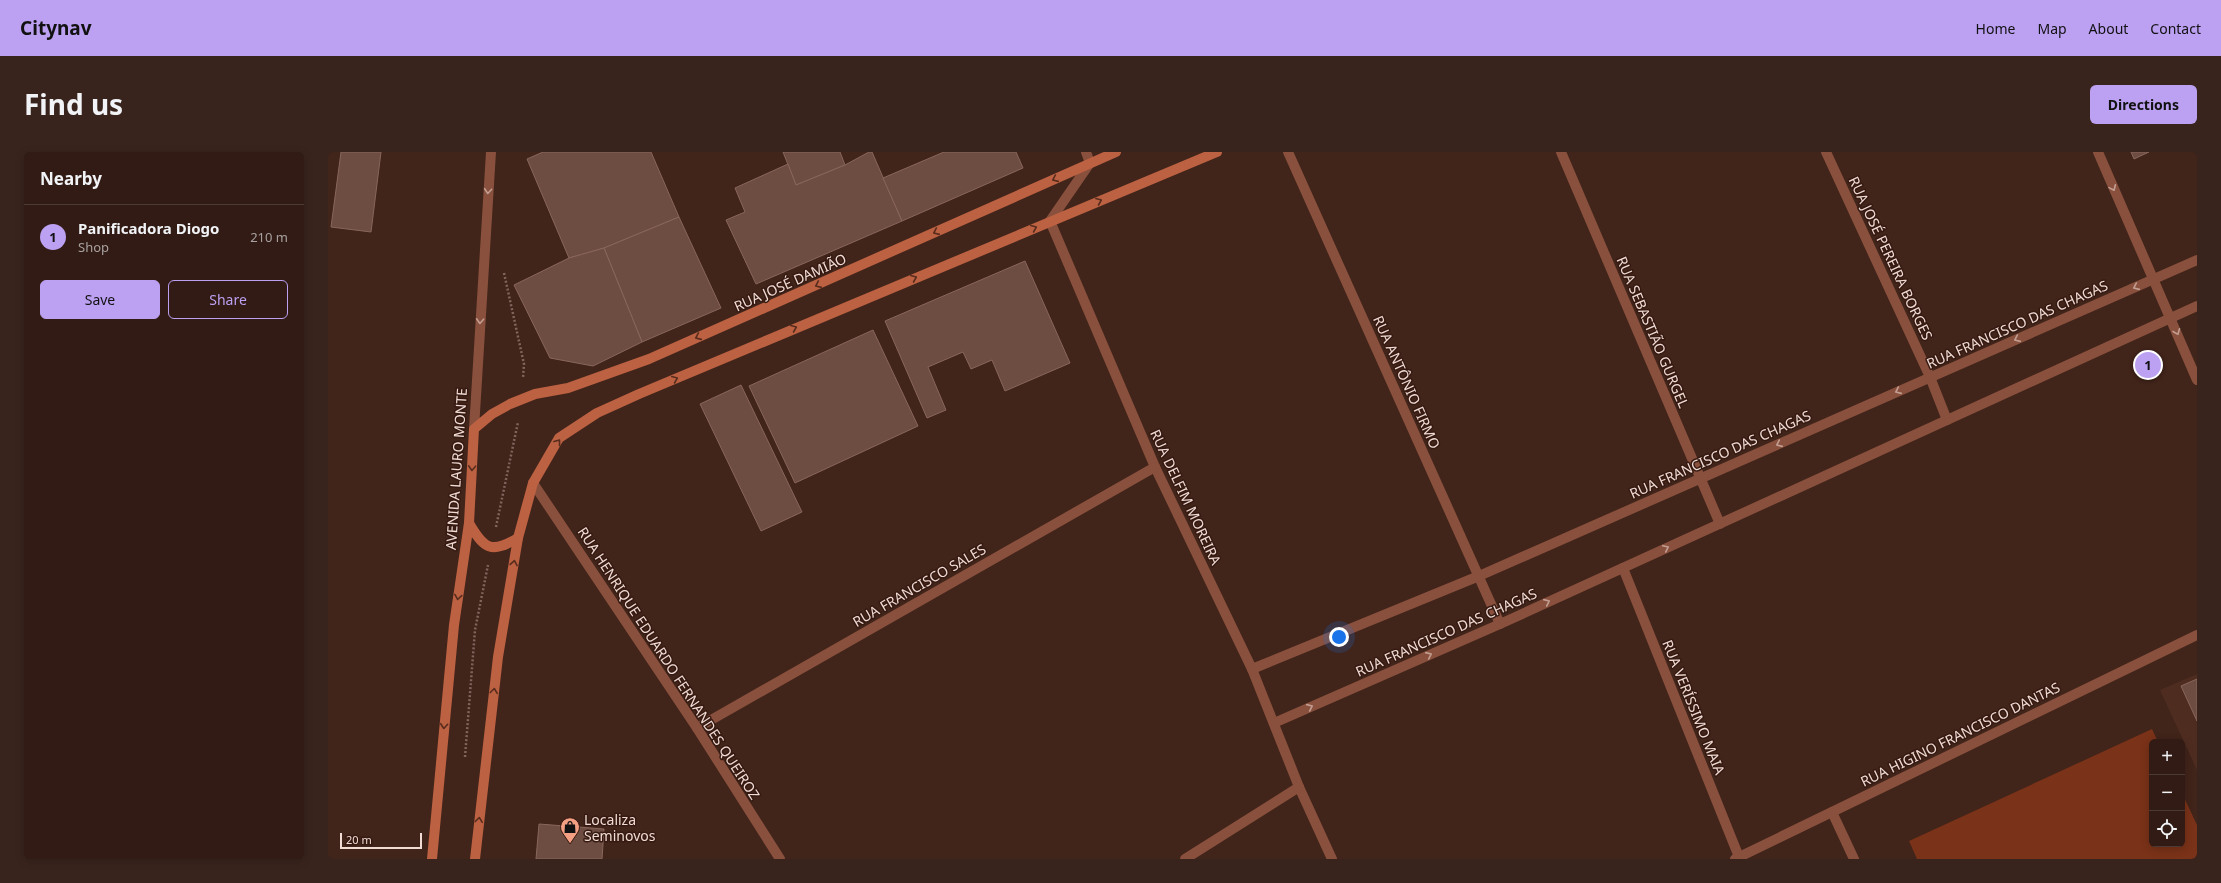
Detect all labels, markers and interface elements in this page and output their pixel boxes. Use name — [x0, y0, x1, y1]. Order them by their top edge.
text: Citynav — [20, 15, 92, 41]
text: Home — [1976, 19, 2015, 38]
text: Map — [2037, 19, 2067, 38]
text: About — [2089, 19, 2128, 38]
text: Contact — [2150, 19, 2201, 38]
text: Find us — [24, 85, 123, 123]
button: Directions — [2090, 85, 2197, 124]
text: Nearby — [40, 167, 102, 190]
street label: RUA JOSÉ PEREIRA BORGES — [1845, 173, 1937, 343]
one-way arrow — [1051, 174, 1058, 182]
one-way arrow — [2108, 183, 2116, 191]
one-way arrow — [483, 188, 492, 194]
one-way arrow — [1094, 198, 1102, 206]
text: Panificadora Diogo — [78, 218, 219, 238]
one-way arrow — [1030, 224, 1037, 232]
one-way arrow — [933, 227, 941, 235]
text: 1 — [49, 228, 57, 246]
text: 210 m — [250, 228, 288, 246]
text: Shop — [78, 238, 109, 256]
street label: RUA JOSÉ DAMIÃO — [731, 249, 849, 315]
street label: RUA SEBASTIÃO GURGEL — [1612, 253, 1694, 411]
one-way arrow — [910, 275, 918, 283]
street label: RUA FRANCISCO DAS CHAGAS — [1923, 275, 2111, 373]
button: Save — [40, 280, 160, 319]
button: Share — [168, 280, 288, 319]
one-way arrow — [814, 280, 822, 288]
one-way arrow — [2132, 282, 2140, 290]
street label: RUA ANTÔNIO FIRMO — [1369, 312, 1445, 452]
one-way arrow — [476, 318, 484, 324]
one-way arrow — [791, 325, 798, 333]
one-way arrow — [2173, 329, 2181, 336]
one-way arrow — [695, 332, 703, 340]
one-way arrow — [2013, 334, 2021, 342]
pin: 1 — [2135, 350, 2161, 380]
one-way arrow — [670, 376, 678, 384]
one-way arrow — [1894, 386, 1902, 394]
street label: AVENIDA LAURO MONTE — [441, 387, 471, 551]
street label: RUA FRANCISCO DAS CHAGAS — [1626, 405, 1814, 503]
street label: RUA DELFIM MOREIRA — [1146, 426, 1226, 568]
one-way arrow — [553, 439, 560, 446]
one-way arrow — [1775, 439, 1783, 447]
one-way arrow — [468, 465, 476, 471]
street label: RUA HENRIQUE EDUARDO FERNANDES QUEIROZ — [574, 523, 764, 803]
street label: RUA FRANCISCO SALES — [849, 539, 989, 631]
one-way arrow — [1661, 545, 1669, 553]
one-way arrow — [509, 559, 518, 566]
street label: RUA FRANCISCO DAS CHAGAS — [1352, 583, 1540, 681]
one-way arrow — [454, 594, 463, 600]
one-way arrow — [1543, 599, 1551, 607]
your location — [1329, 627, 1349, 647]
street label: RUA VERÍSSIMO MAIA — [1658, 637, 1730, 777]
one-way arrow — [1424, 652, 1432, 660]
street label: RUA HIGINO FRANCISCO DANTAS — [1857, 677, 2063, 791]
one-way arrow — [489, 688, 498, 694]
one-way arrow — [1305, 704, 1313, 712]
one-way arrow — [440, 723, 449, 729]
map controls — [2149, 739, 2185, 847]
button: + — [2149, 739, 2185, 775]
button: − — [2149, 775, 2185, 811]
place label: Localiza Seminovos — [584, 810, 656, 845]
button: locate — [2149, 811, 2185, 847]
shop icon: Localiza Seminovos — [559, 816, 581, 844]
one-way arrow — [474, 817, 483, 823]
scale bar — [340, 831, 422, 850]
text: 20 m — [346, 832, 372, 847]

